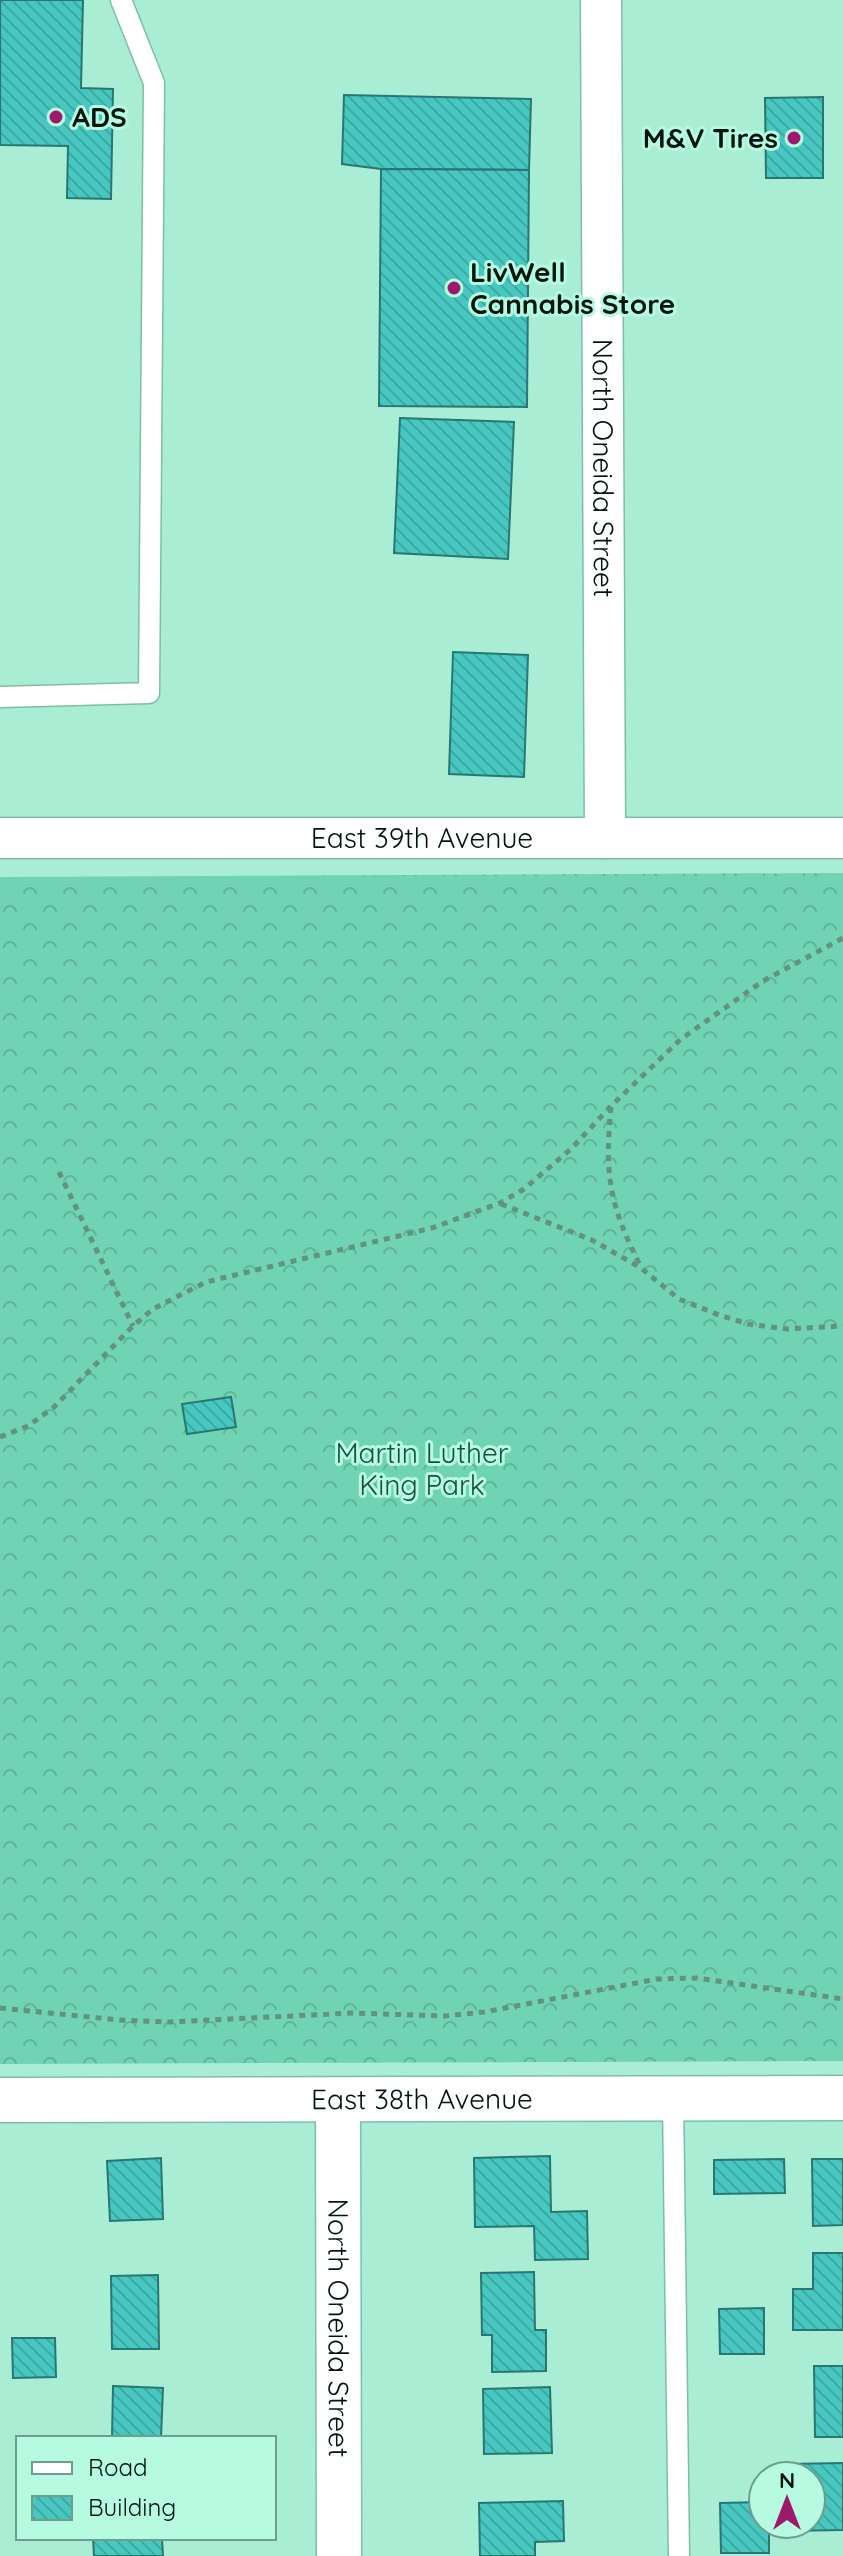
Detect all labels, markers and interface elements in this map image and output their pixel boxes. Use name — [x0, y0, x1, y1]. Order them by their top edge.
place label: ADS — [72, 99, 127, 134]
marker: ADS — [47, 108, 65, 126]
place label: M&V Tires — [643, 120, 778, 155]
marker: M&V Tires — [785, 129, 803, 147]
place label: LivWell Cannabis Store — [470, 254, 675, 321]
marker: LivWell Cannabis Store — [445, 279, 463, 297]
street label: North Oneida Street — [586, 339, 622, 597]
street label: East 39th Avenue — [311, 820, 533, 855]
park label: Martin Luther King Park — [335, 1435, 509, 1502]
street label: East 38th Avenue — [311, 2081, 533, 2116]
street label: North Oneida Street — [321, 2199, 357, 2457]
legend — [16, 2436, 276, 2540]
text: Road — [88, 2452, 148, 2482]
north arrow — [747, 2460, 827, 2540]
text: N — [779, 2466, 795, 2494]
text: Building — [88, 2492, 176, 2522]

